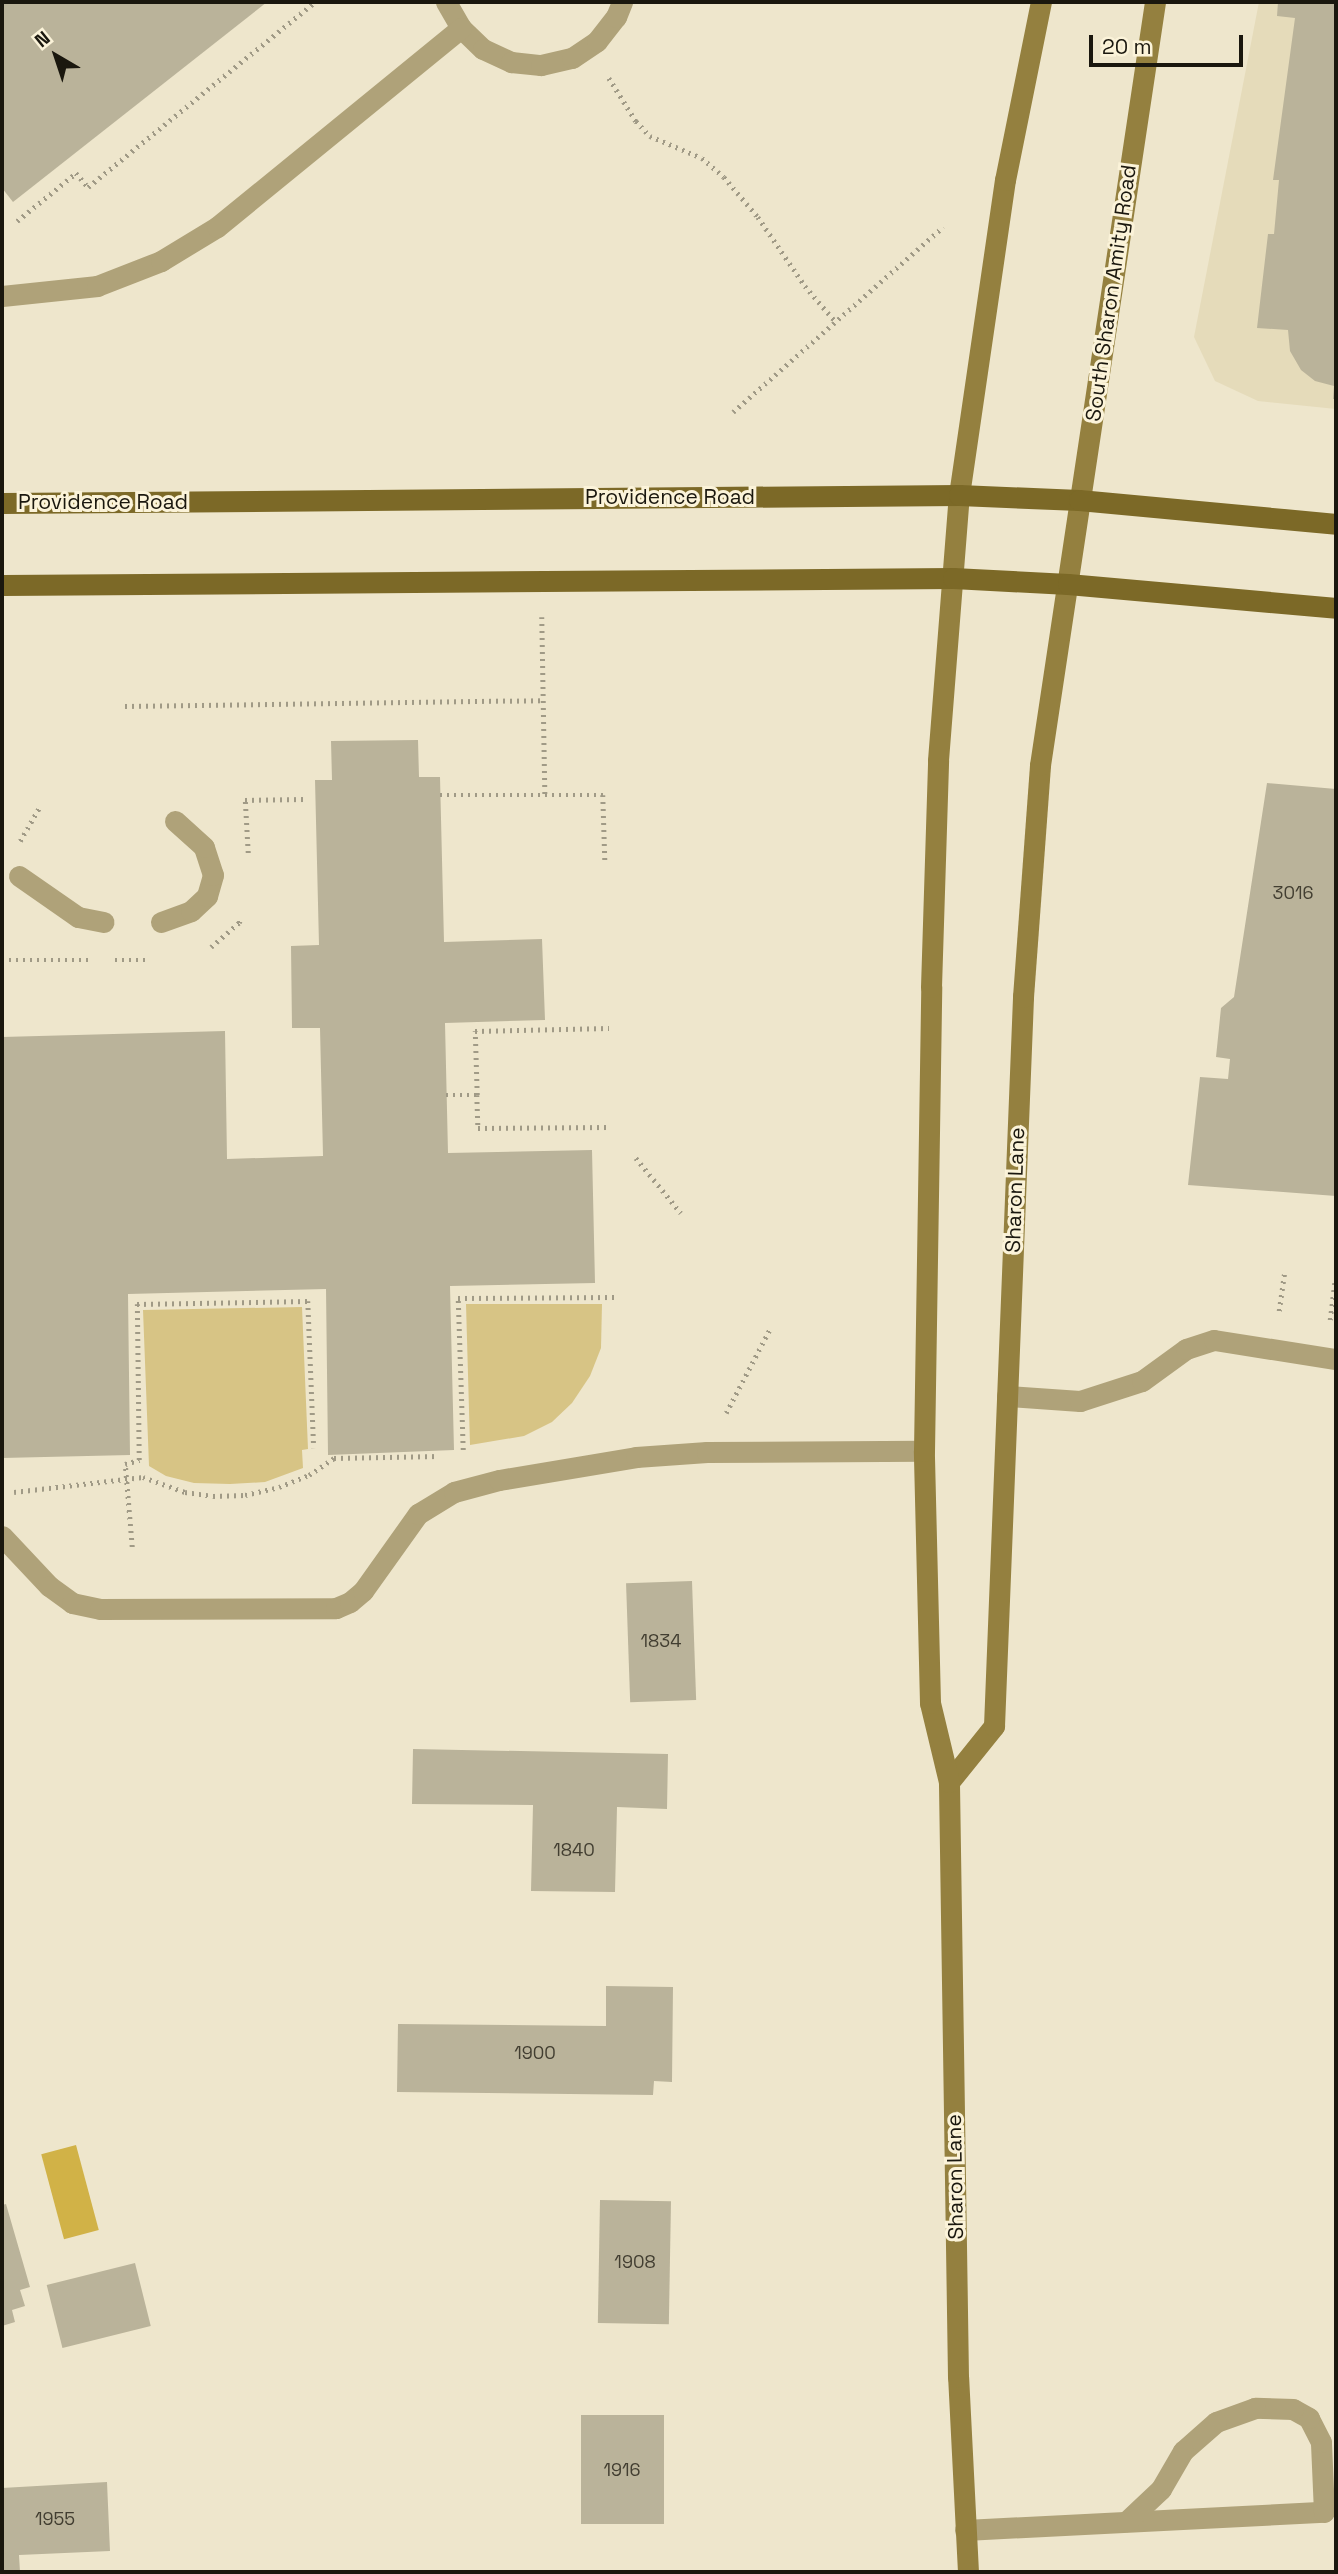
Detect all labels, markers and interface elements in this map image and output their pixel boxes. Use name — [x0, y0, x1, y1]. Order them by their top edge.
north arrow — [21, 21, 91, 91]
scale bar — [1093, 21, 1247, 65]
text: N — [30, 26, 55, 53]
text: 20 m — [1102, 33, 1152, 60]
street label: South Sharon Amity Road — [1080, 163, 1142, 423]
street label: Providence Road — [585, 484, 755, 510]
street label: Providence Road — [18, 489, 188, 515]
house number: 3016 — [1273, 882, 1313, 904]
street label: Sharon Lane — [1000, 1127, 1030, 1253]
house number: 1834 — [641, 1630, 681, 1652]
house number: 1840 — [553, 1839, 595, 1861]
house number: 1900 — [514, 2042, 556, 2064]
street label: Sharon Lane — [941, 2114, 969, 2240]
house number: 1908 — [614, 2251, 656, 2273]
house number: 1916 — [603, 2459, 641, 2481]
house number: 1955 — [35, 2508, 75, 2530]

